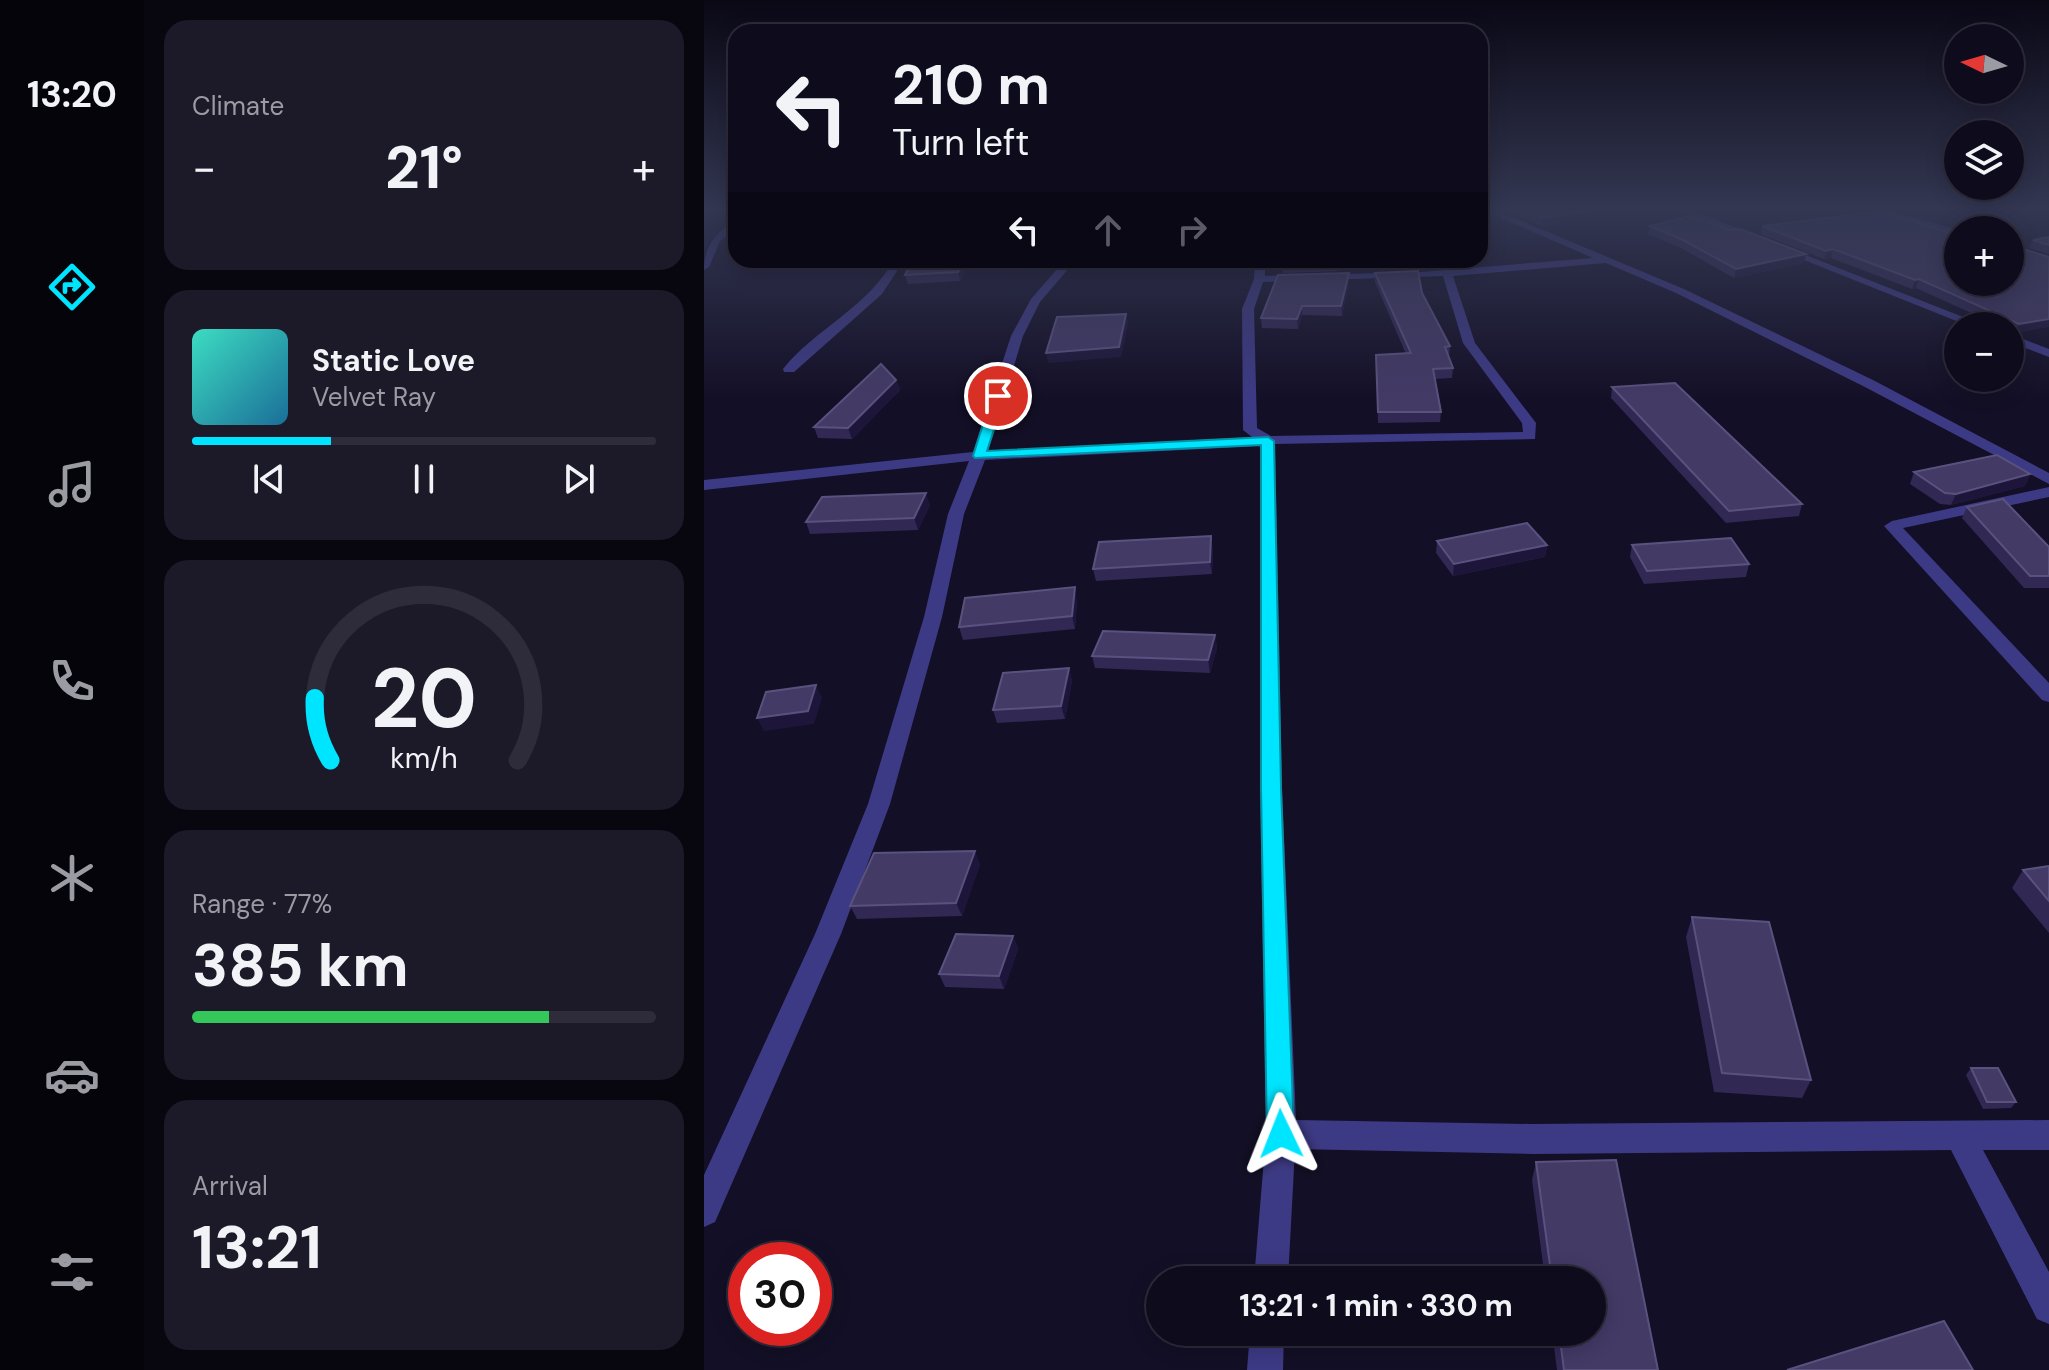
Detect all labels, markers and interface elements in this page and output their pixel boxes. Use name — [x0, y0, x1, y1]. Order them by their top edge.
north arrow — [1944, 24, 2024, 104]
map controls — [1944, 24, 2024, 392]
text: 210 m — [892, 48, 1050, 121]
icon: left — [760, 56, 864, 160]
text: 13:20 — [27, 71, 117, 118]
text: Climate — [192, 89, 284, 123]
text: Turn left — [892, 119, 1029, 166]
button: layers — [1944, 120, 2024, 200]
text: 21° — [385, 128, 463, 207]
text: − — [192, 139, 216, 197]
text: + — [632, 139, 656, 197]
icon: left — [1002, 208, 1046, 252]
icon: ahead — [1086, 208, 1130, 252]
icon: right — [1170, 208, 1214, 252]
button: + — [1944, 216, 2024, 296]
icon: directions — [44, 259, 100, 315]
button: − — [1944, 312, 2024, 392]
text: Static Love — [312, 341, 475, 380]
pin — [964, 362, 1032, 430]
icon: arrive — [976, 374, 1020, 418]
text: Velvet Ray — [312, 380, 436, 414]
icon: music — [44, 456, 100, 512]
icon: previous — [247, 457, 291, 501]
icon: pause — [402, 457, 446, 501]
icon: next — [557, 457, 601, 501]
text: 20 — [371, 644, 477, 753]
icon: phone — [44, 653, 100, 709]
text: km/h — [390, 740, 458, 777]
icon: climate — [44, 850, 100, 906]
text: Range · 77% — [192, 887, 332, 921]
text: 385 km — [192, 926, 409, 1005]
icon: car — [44, 1047, 100, 1103]
position arrow — [1239, 1092, 1323, 1176]
text: Arrival — [192, 1169, 268, 1203]
text: 13:21 — [192, 1208, 322, 1287]
speed limit sign: 30 — [728, 1242, 832, 1346]
icon: filters — [44, 1244, 100, 1300]
text: 13:21 · 1 min · 330 m — [1239, 1286, 1513, 1325]

